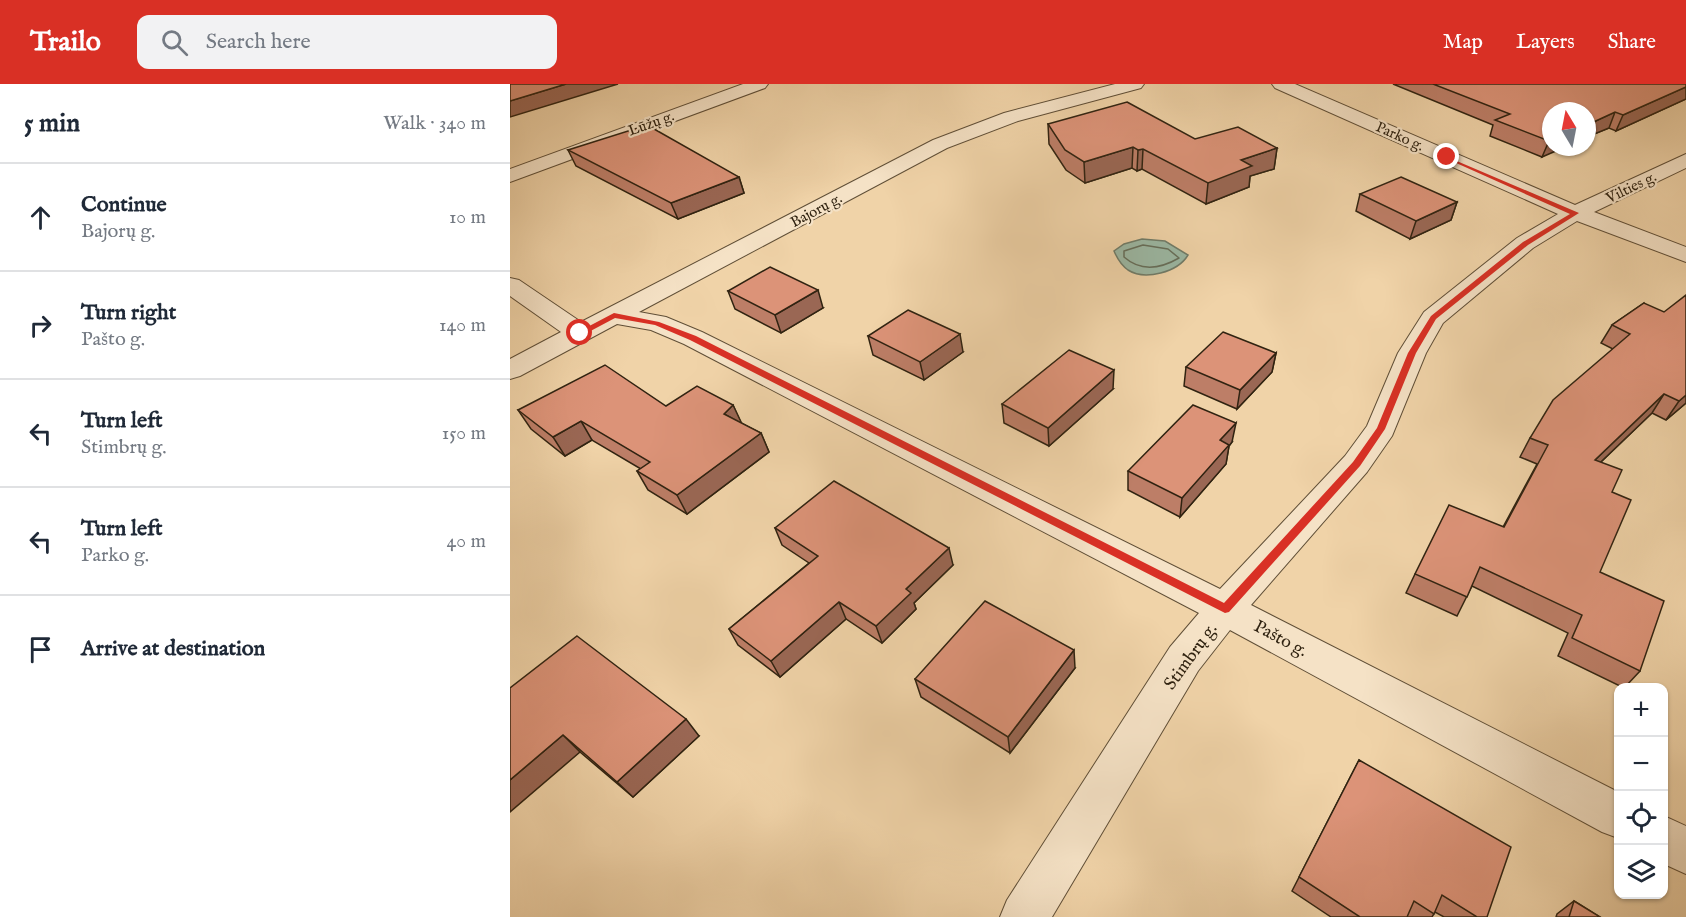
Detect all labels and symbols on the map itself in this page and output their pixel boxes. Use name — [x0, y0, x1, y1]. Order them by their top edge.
north arrow — [1542, 102, 1596, 156]
street label: Lūžų g. — [626, 106, 677, 141]
street label: Parko g. — [1373, 117, 1427, 156]
route end — [1433, 143, 1459, 169]
street label: Vilties g. — [1602, 167, 1660, 208]
street label: Bajorų g. — [787, 189, 845, 232]
route start — [566, 319, 592, 345]
street label: Pašto g. — [1249, 616, 1311, 663]
street label: Stimbrų g. — [1159, 619, 1223, 695]

